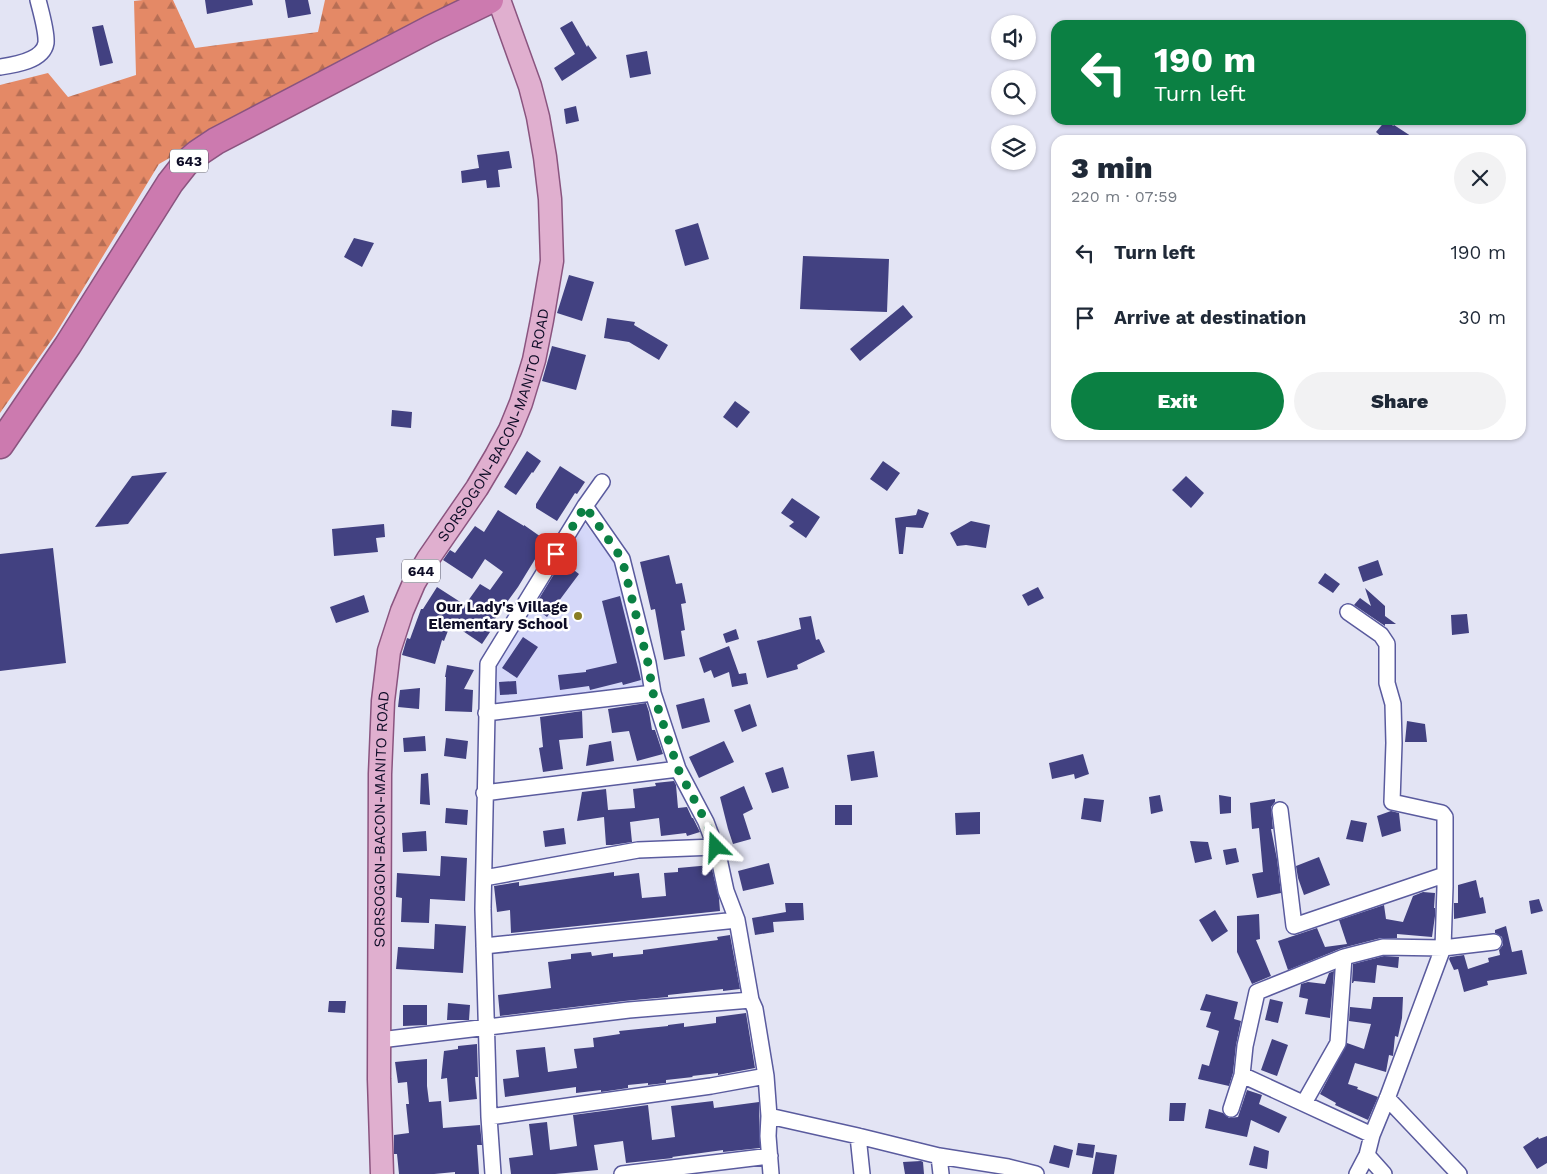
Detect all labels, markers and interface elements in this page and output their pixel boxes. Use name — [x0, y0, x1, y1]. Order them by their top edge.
map controls — [991, 15, 1036, 170]
button: sound — [991, 15, 1036, 60]
text: 190 m — [1154, 39, 1256, 81]
icon: left — [1071, 40, 1136, 105]
button: search — [991, 70, 1036, 115]
text: Turn left — [1154, 81, 1246, 106]
button: layers — [991, 125, 1036, 170]
road number: 643 — [170, 150, 208, 172]
text: 3 min — [1071, 150, 1153, 185]
button: close — [1454, 152, 1506, 204]
text: 220 m · 07:59 — [1071, 187, 1177, 206]
icon: left — [1071, 239, 1099, 267]
text: Turn left — [1114, 241, 1195, 264]
text: 190 m — [1450, 241, 1506, 264]
icon: arrive — [1071, 304, 1099, 332]
text: Arrive at destination — [1114, 306, 1306, 329]
text: 30 m — [1459, 306, 1506, 329]
street label: SORSOGON-BACON-MANITO ROAD — [434, 307, 553, 545]
button: Exit — [1071, 372, 1284, 430]
button: Share — [1294, 372, 1506, 430]
pin — [535, 533, 577, 575]
icon: arrive — [542, 540, 570, 568]
road number: 644 — [402, 560, 440, 582]
place label: Our Lady's Village Elementary School — [428, 598, 568, 633]
marker: Our Lady's Village Elementary School — [572, 610, 584, 622]
street label: SORSOGON-BACON-MANITO ROAD — [370, 690, 393, 947]
position arrow — [689, 820, 741, 872]

